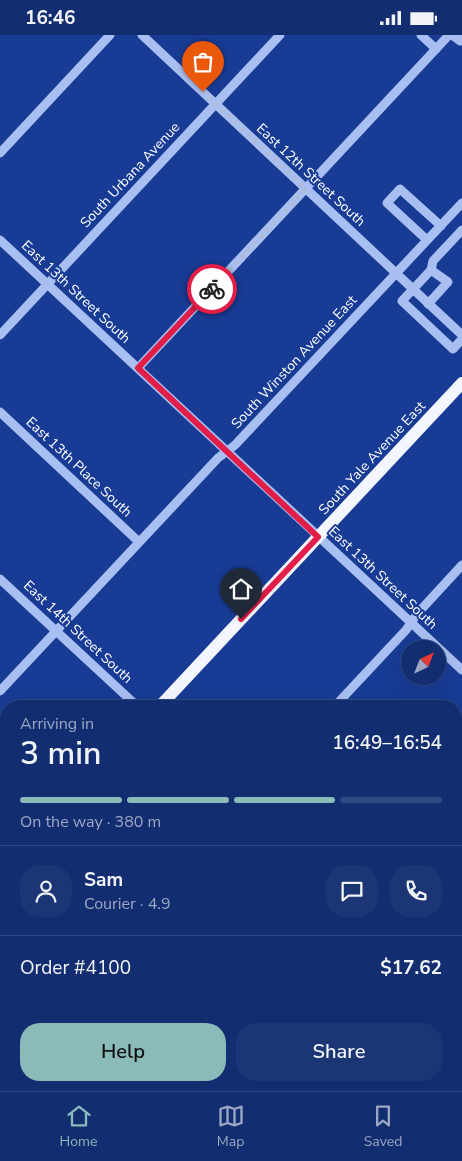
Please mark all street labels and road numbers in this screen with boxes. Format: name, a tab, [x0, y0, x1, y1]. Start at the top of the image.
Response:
street label: South Urbana Avenue	[76, 118, 184, 232]
street label: East 12th Street South	[252, 119, 370, 231]
street label: East 13th Street South	[17, 236, 135, 348]
street label: South Winston Avenue East	[227, 291, 361, 433]
street label: South Yale Avenue East	[314, 397, 430, 519]
street label: East 13th Place South	[22, 413, 136, 521]
street label: East 13th Street South	[324, 522, 442, 634]
street label: East 14th Street South	[19, 576, 137, 688]

